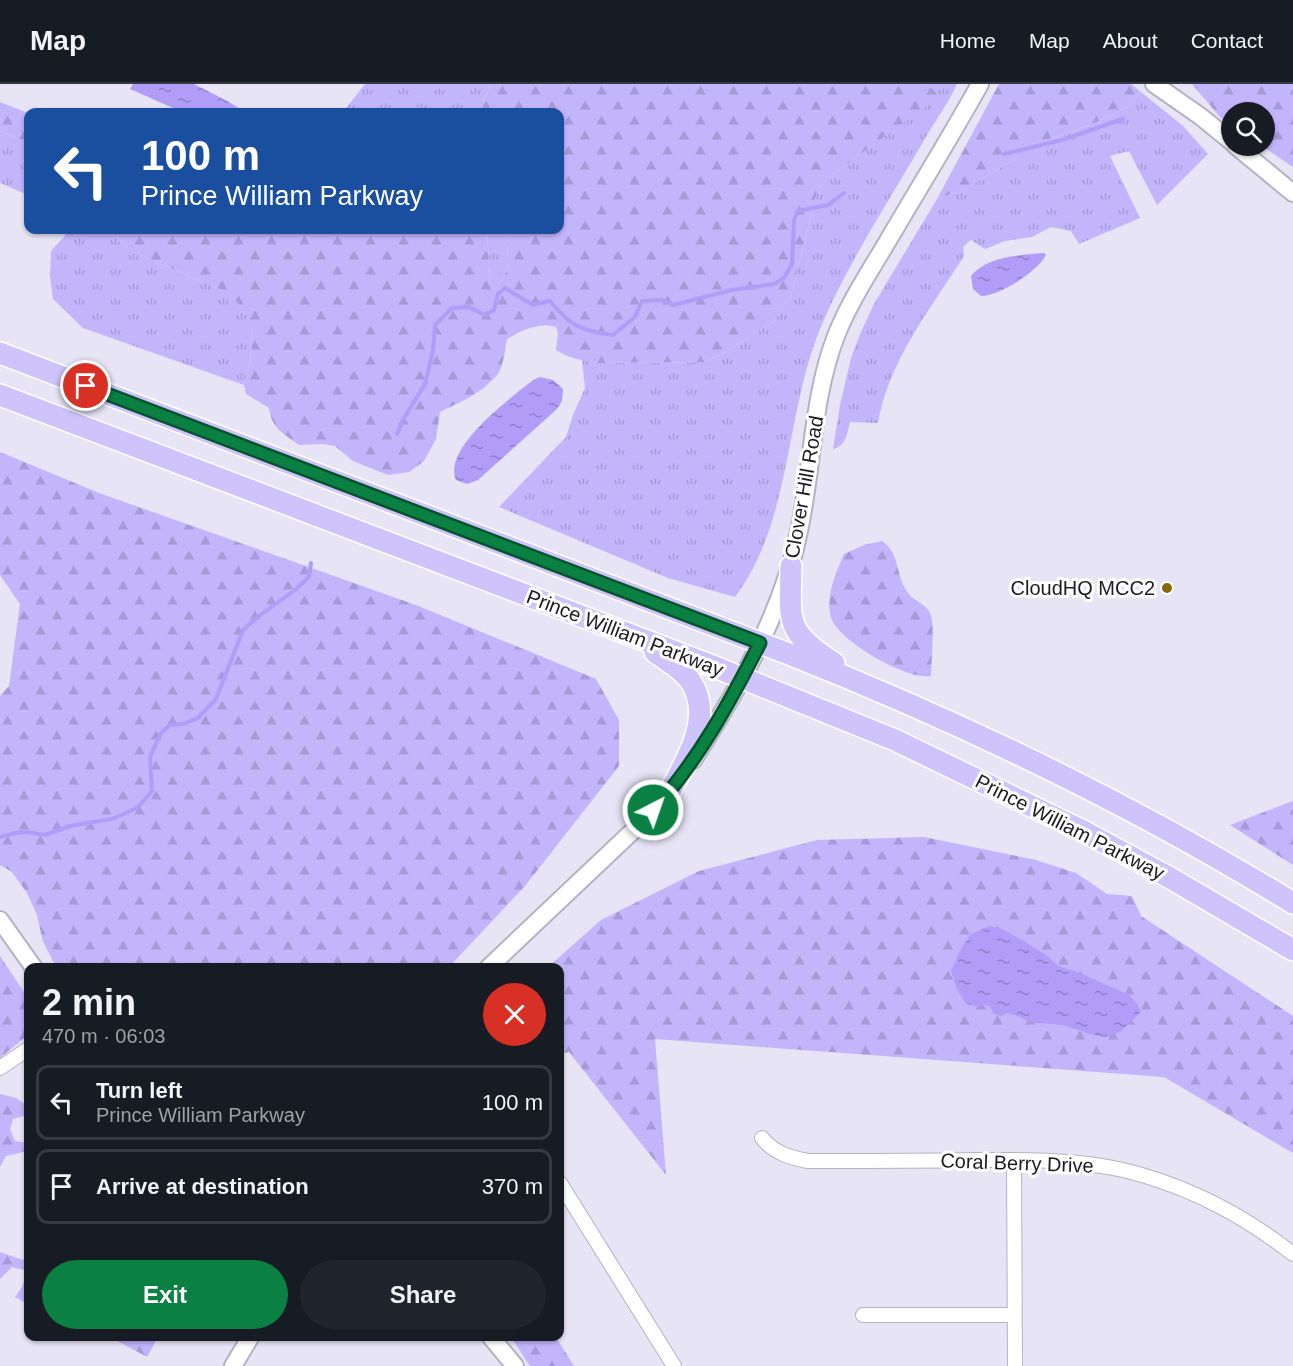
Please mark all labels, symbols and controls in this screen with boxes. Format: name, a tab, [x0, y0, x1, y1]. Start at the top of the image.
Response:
text: Map	[30, 25, 86, 56]
text: Home	[940, 29, 996, 52]
text: Map	[1029, 29, 1070, 52]
text: About	[1103, 29, 1158, 52]
text: Contact	[1191, 29, 1263, 52]
map controls	[1221, 102, 1275, 156]
button: search	[1221, 102, 1275, 156]
icon: left	[42, 132, 120, 210]
text: 100 m	[141, 132, 260, 179]
text: Prince William Parkway	[141, 181, 423, 211]
pin	[60, 360, 111, 411]
icon: arrive	[69, 369, 102, 402]
street label: Clover Hill Road	[781, 414, 827, 560]
place label: CloudHQ MCC2	[1011, 577, 1155, 599]
marker: CloudHQ MCC2	[1160, 581, 1174, 595]
street label: Prince William Parkway	[524, 585, 726, 681]
street label: Prince William Parkway	[972, 770, 1168, 884]
position arrow	[621, 778, 685, 842]
text: 2 min	[42, 982, 136, 1023]
button: close	[483, 983, 546, 1046]
text: 470 m · 06:03	[42, 1025, 165, 1047]
text: Turn left	[96, 1078, 182, 1103]
icon: left	[45, 1086, 78, 1119]
text: 100 m	[482, 1090, 543, 1115]
text: Prince William Parkway	[96, 1104, 305, 1126]
street label: Coral Berry Drive	[940, 1149, 1094, 1177]
icon: arrive	[45, 1170, 78, 1203]
text: Arrive at destination	[96, 1174, 309, 1199]
text: 370 m	[482, 1174, 543, 1199]
button: Exit	[42, 1260, 288, 1329]
button: Share	[300, 1260, 546, 1329]

